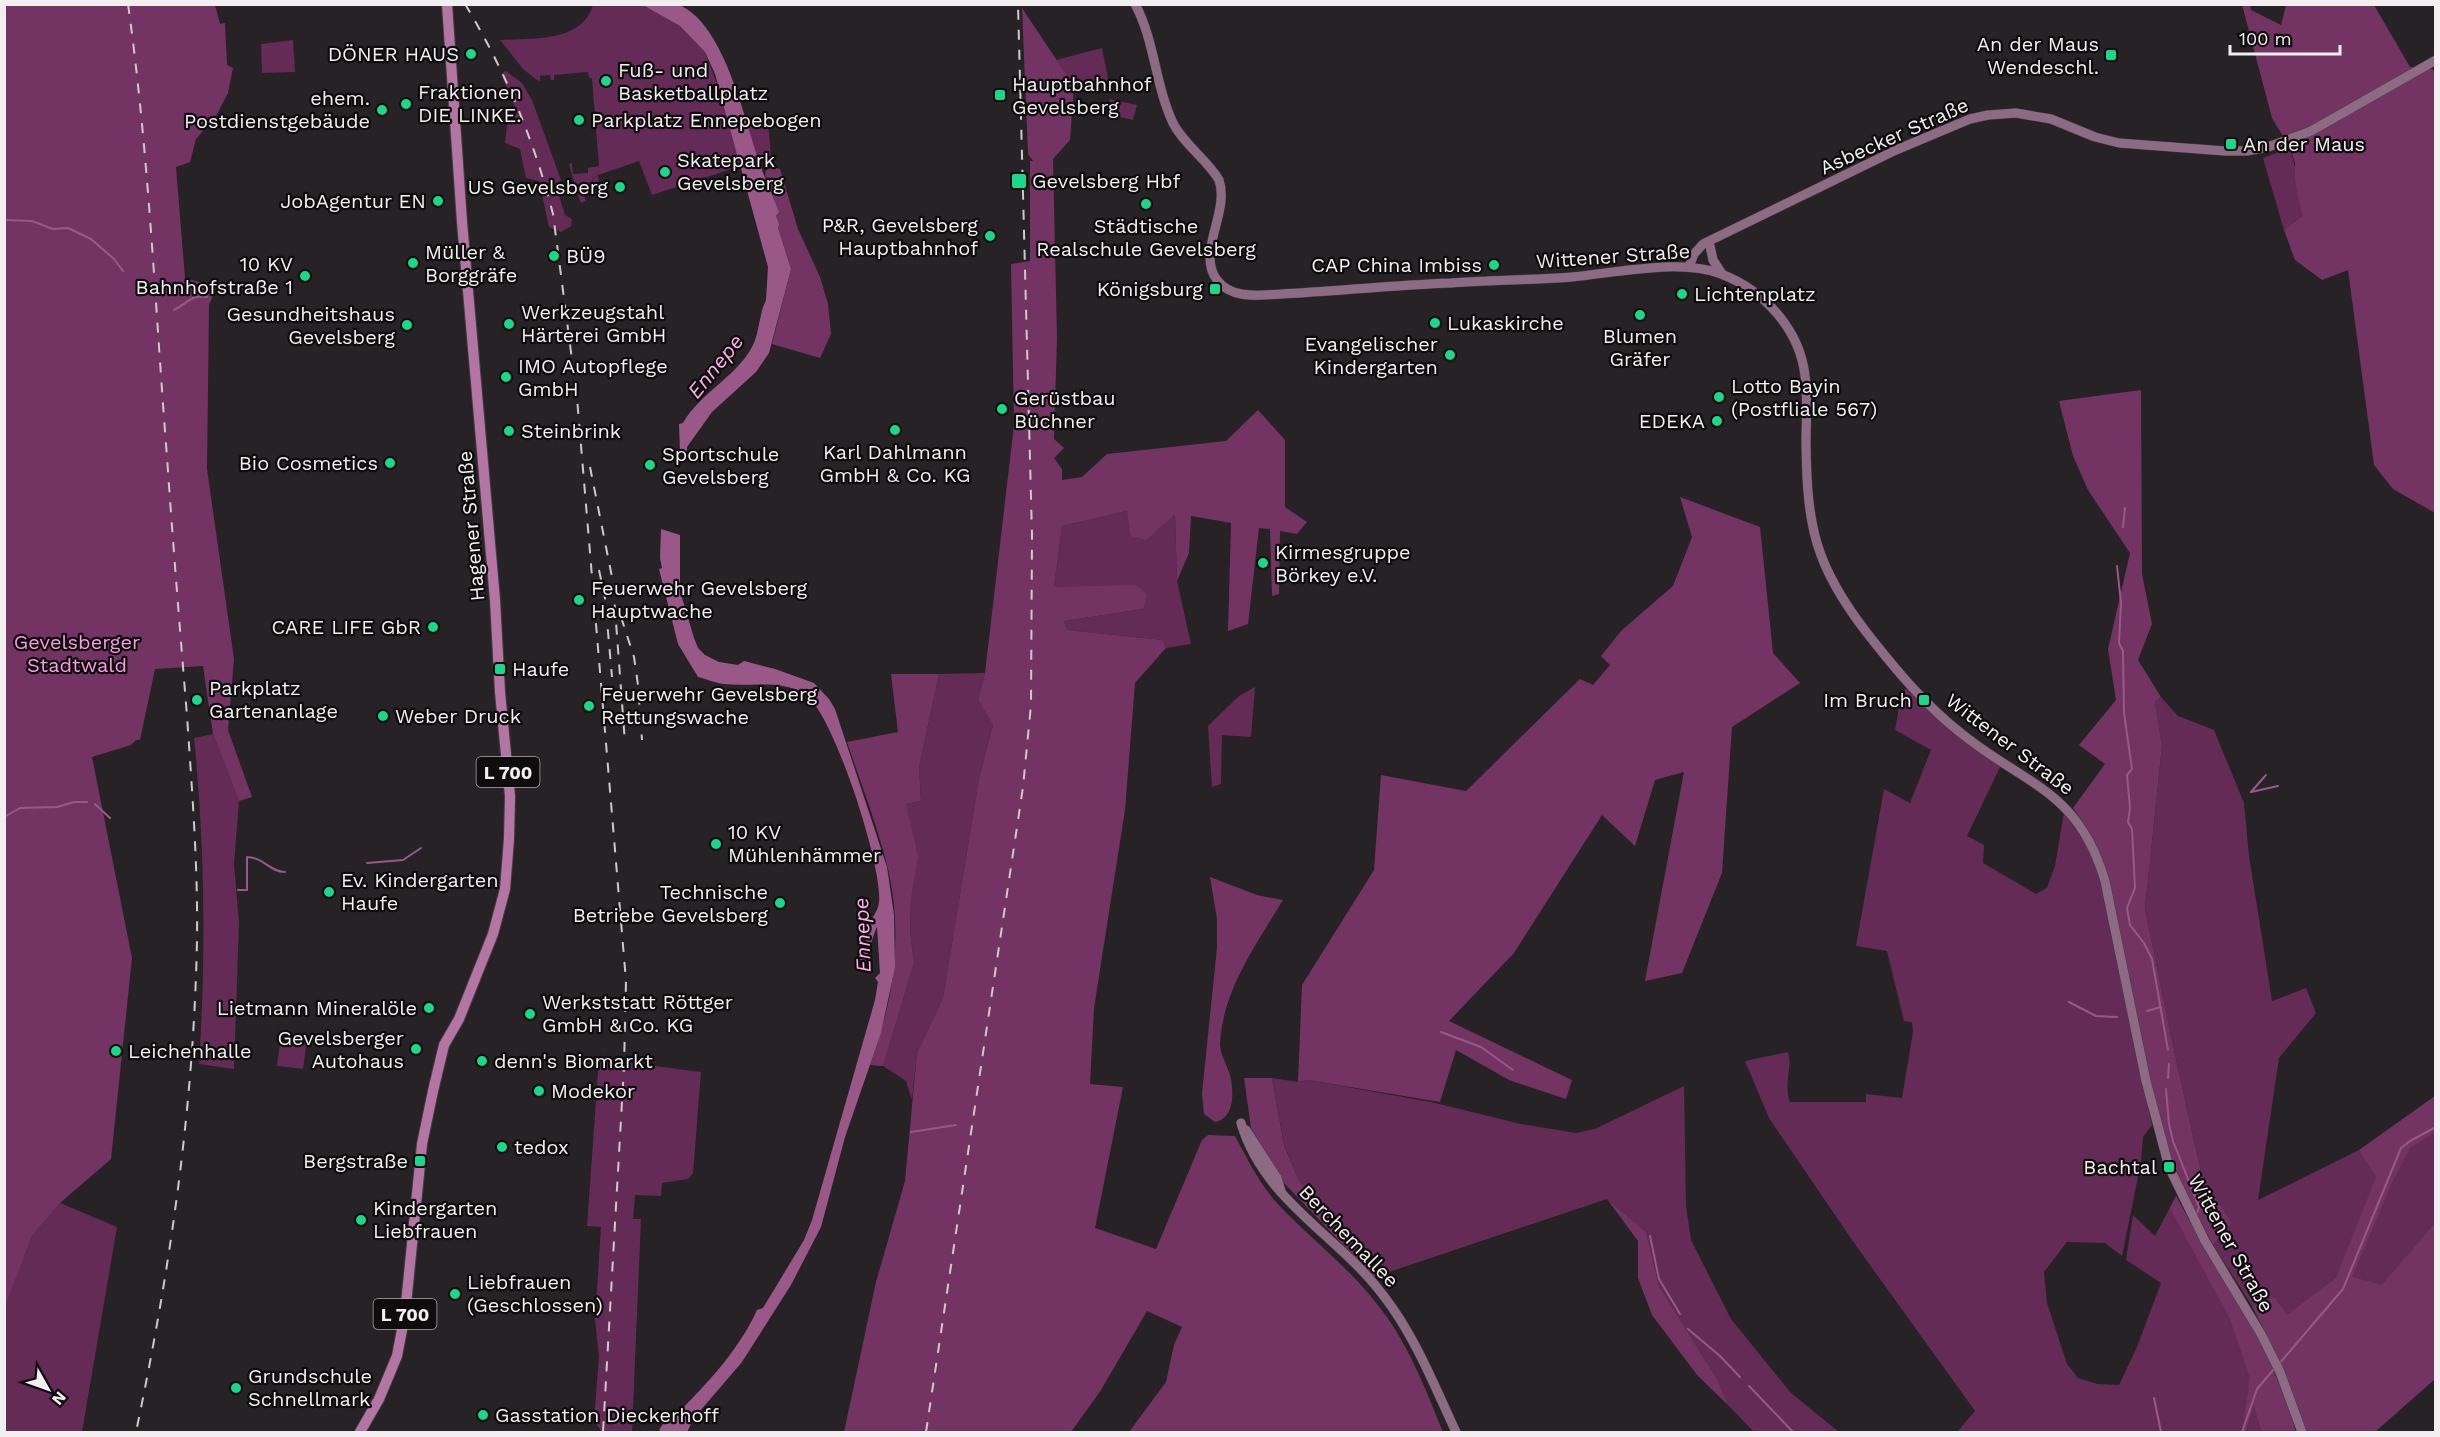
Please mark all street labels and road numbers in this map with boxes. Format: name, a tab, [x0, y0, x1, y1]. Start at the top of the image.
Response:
street label: Asbecker Straße	[1816, 92, 1972, 180]
street label: Wittener Straße	[1535, 239, 1691, 273]
street label: Hagener Straße	[452, 450, 490, 602]
street label: Wittener Straße	[1941, 688, 2079, 800]
road number: L 700	[476, 757, 540, 787]
street label: Wittener Straße	[2183, 1170, 2279, 1316]
street label: Berchemallee	[1294, 1180, 1404, 1292]
road number: L 700	[374, 1299, 436, 1329]

